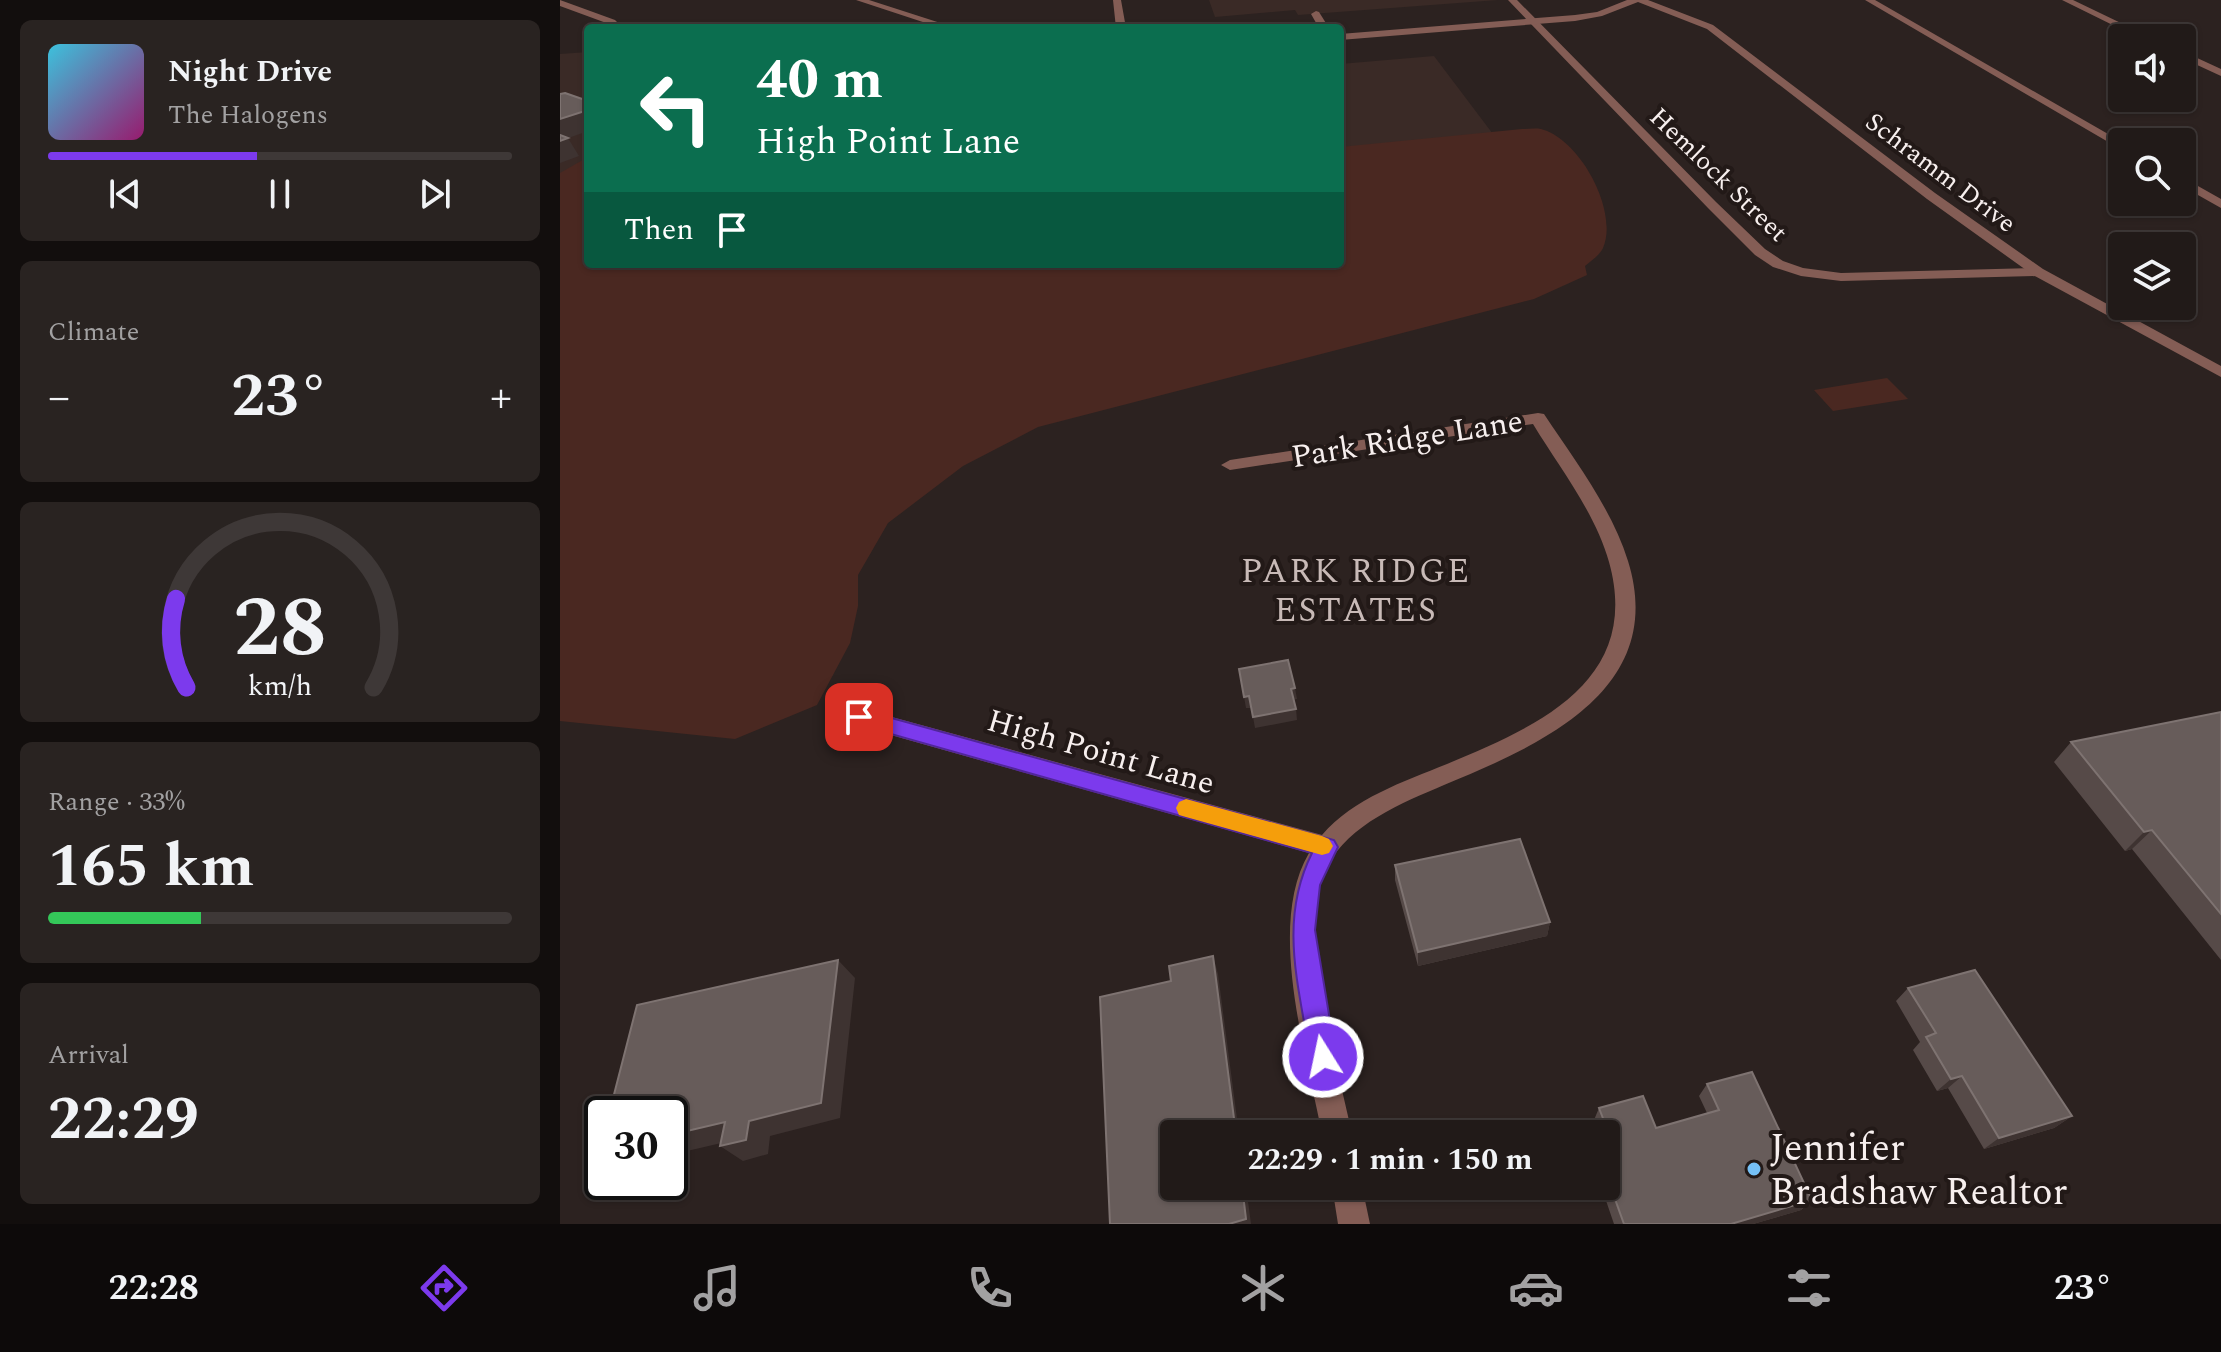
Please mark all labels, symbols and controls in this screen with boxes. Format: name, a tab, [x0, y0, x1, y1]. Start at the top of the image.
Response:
map controls	[2108, 24, 2196, 320]
button: sound	[2108, 24, 2196, 112]
text: 40 m	[756, 38, 883, 123]
text: Night Drive	[168, 49, 332, 95]
icon: left	[624, 56, 728, 160]
text: The Halogens	[168, 95, 328, 135]
street label: Hemlock Street	[1640, 98, 1797, 251]
street label: Schramm Drive	[1856, 103, 2024, 243]
text: High Point Lane	[756, 115, 1020, 170]
button: search	[2108, 128, 2196, 216]
icon: previous	[103, 172, 147, 216]
icon: pause	[258, 172, 302, 216]
icon: next	[413, 172, 457, 216]
text: Then	[624, 207, 694, 253]
icon: arrive	[710, 208, 754, 252]
button: layers	[2108, 232, 2196, 320]
text: Climate	[48, 312, 139, 352]
text: 23°	[231, 351, 329, 443]
text: −	[48, 364, 70, 431]
text: +	[490, 364, 512, 431]
street label: Park Ridge Lane	[1288, 397, 1526, 482]
district label: PARK RIDGE ESTATES	[1241, 546, 1471, 637]
text: 28	[233, 566, 327, 693]
text: km/h	[248, 665, 312, 708]
pin	[825, 683, 893, 751]
icon: arrive	[837, 695, 881, 739]
street label: High Point Lane	[981, 697, 1220, 808]
text: Range · 33%	[48, 782, 185, 822]
text: 165 km	[48, 821, 254, 913]
position arrow	[1281, 1015, 1365, 1099]
text: Arrival	[48, 1035, 129, 1075]
text: 22:29	[48, 1074, 199, 1166]
speed limit sign: 30	[584, 1096, 688, 1200]
place label: Jennifer Bradshaw Realtor	[1770, 1120, 2068, 1222]
text: 22:29 · 1 min · 150 m	[1247, 1137, 1533, 1183]
marker: Jennifer Bradshaw Realtor	[1745, 1160, 1763, 1178]
icon: directions	[416, 1260, 472, 1316]
icon: music	[689, 1260, 745, 1316]
icon: phone	[962, 1260, 1018, 1316]
icon: climate	[1235, 1260, 1291, 1316]
icon: car	[1508, 1260, 1564, 1316]
icon: filters	[1781, 1260, 1837, 1316]
text: 22:28	[109, 1261, 199, 1316]
text: 23°	[2054, 1261, 2112, 1316]

